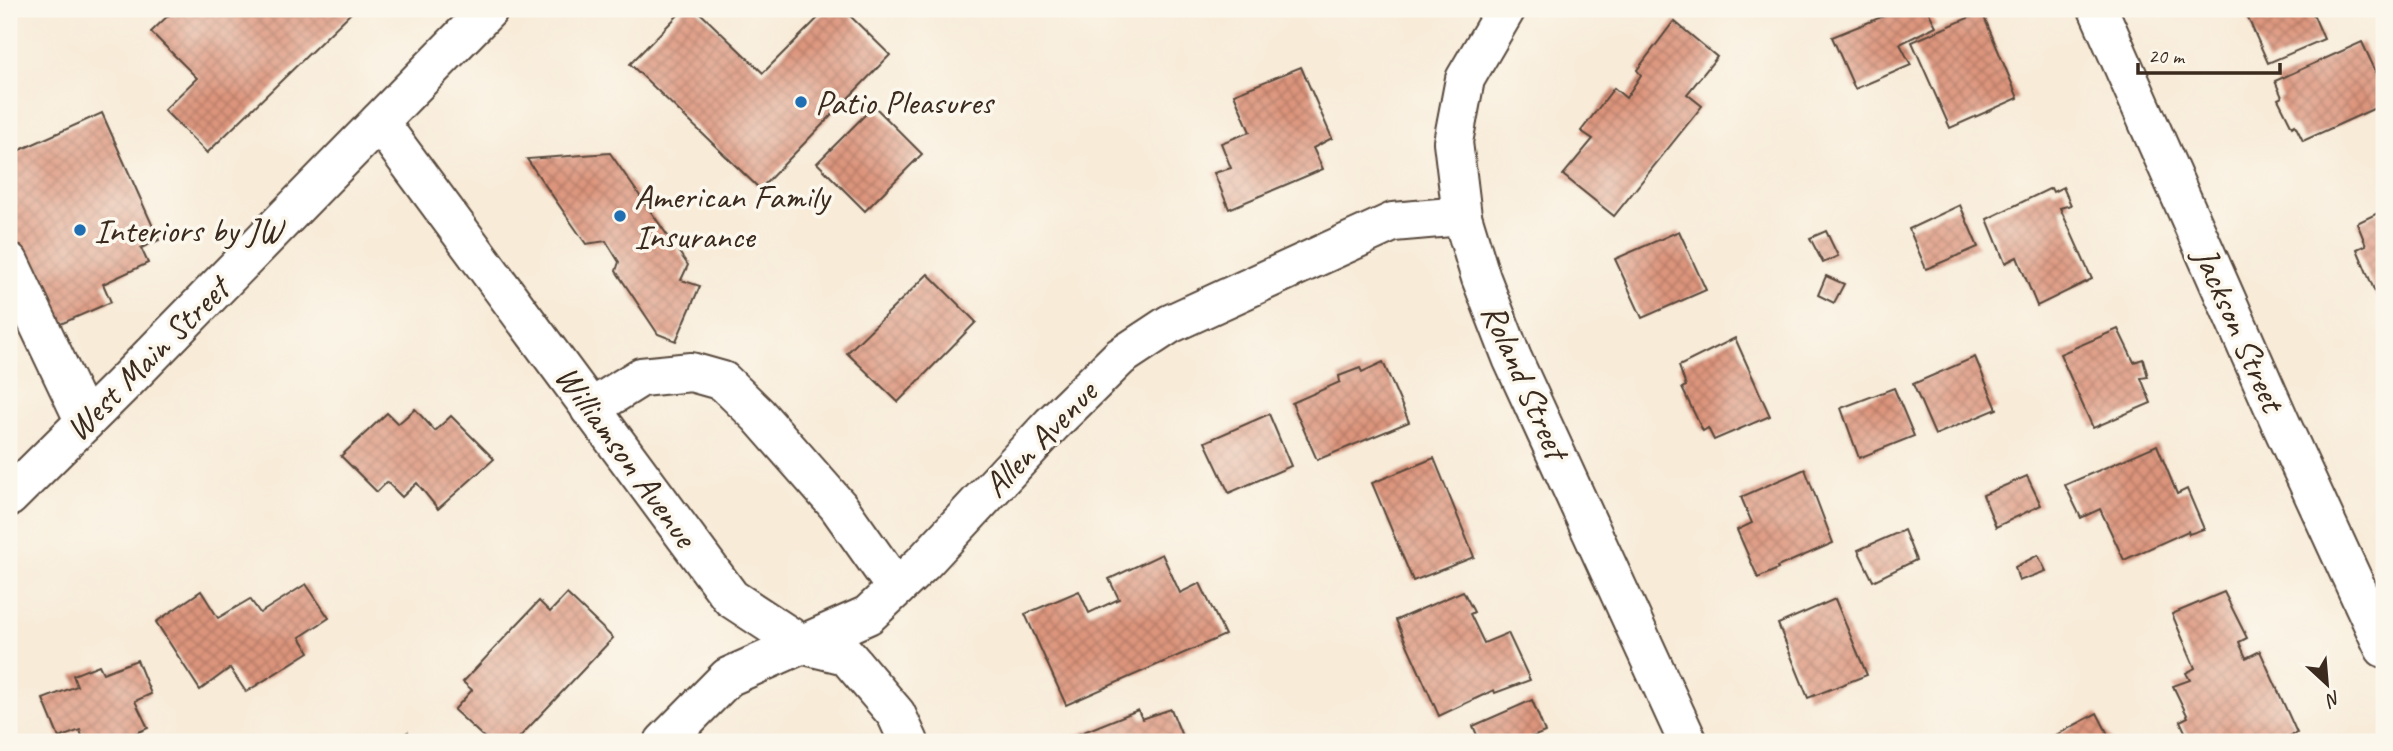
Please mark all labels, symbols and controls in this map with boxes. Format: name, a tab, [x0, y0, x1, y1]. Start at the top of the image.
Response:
scale bar	[2138, 32, 2279, 76]
text: 20 m	[2148, 43, 2186, 69]
place label: Patio Pleasures	[815, 80, 996, 125]
marker: Patio Pleasures	[793, 94, 809, 110]
place label: American Family Insurance	[634, 174, 832, 259]
place label: Interiors by JW	[94, 208, 286, 253]
marker: American Family Insurance	[612, 208, 628, 224]
marker: Interiors by JW	[72, 222, 88, 238]
street label: Jackson Street	[2182, 238, 2297, 421]
street label: West Main Street	[56, 264, 242, 450]
street label: Roland Street	[1471, 296, 1581, 470]
street label: Williamson Avenue	[545, 356, 709, 558]
street label: Allen Avenue	[973, 369, 1109, 507]
north arrow	[2292, 650, 2362, 720]
text: N	[2321, 685, 2345, 713]

